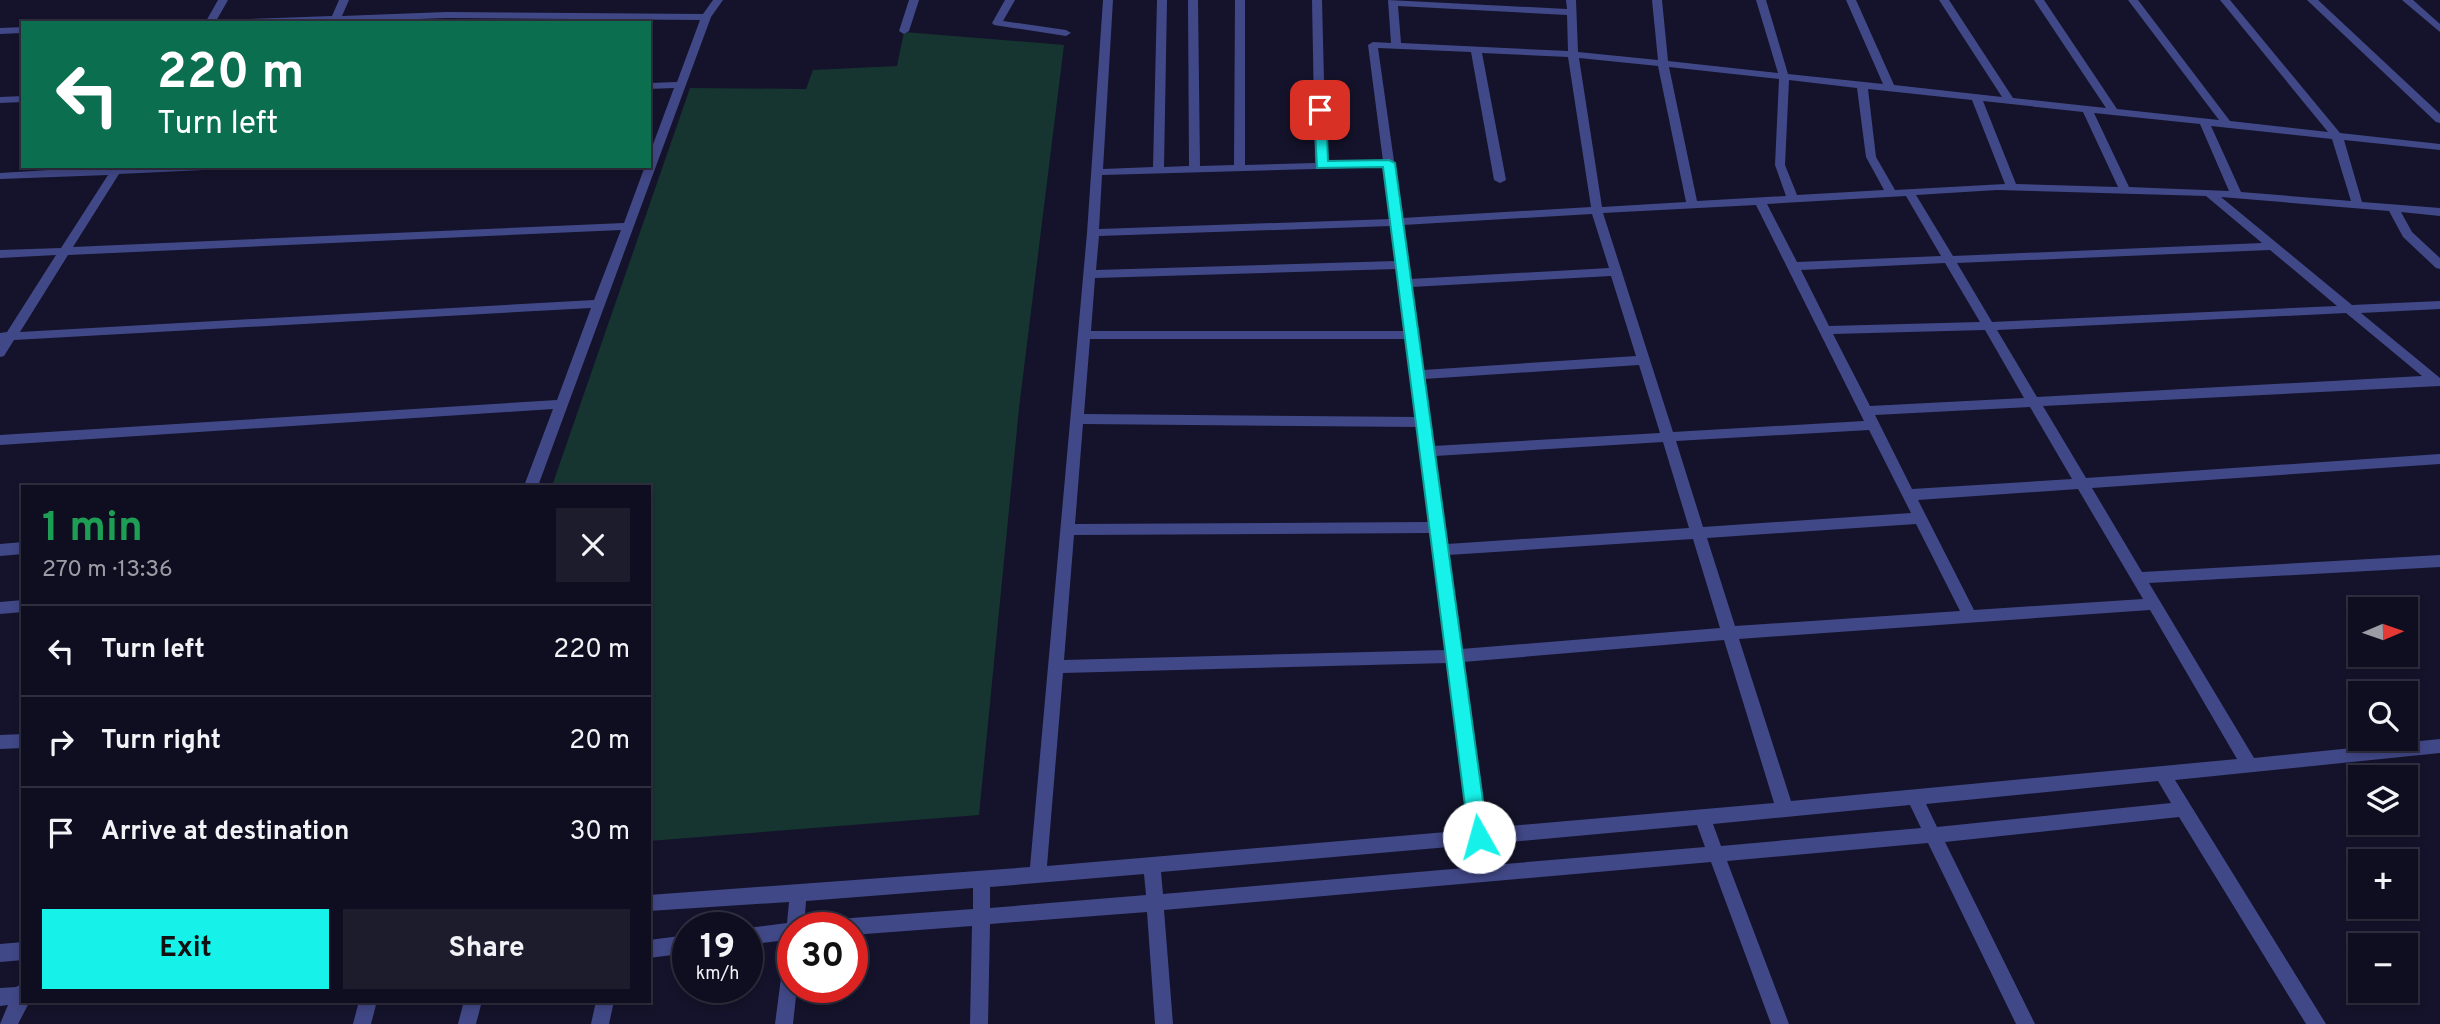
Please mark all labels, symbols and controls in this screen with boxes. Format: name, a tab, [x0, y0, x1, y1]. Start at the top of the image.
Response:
text: 220 m	[157, 44, 304, 106]
icon: left	[42, 49, 133, 140]
pin	[1290, 80, 1350, 140]
icon: arrive	[1301, 91, 1339, 129]
text: Turn left	[157, 105, 278, 145]
text: 1 min	[42, 503, 143, 556]
button: close	[556, 508, 630, 582]
text: 270 m · 13:36	[42, 556, 173, 585]
north arrow	[2348, 597, 2418, 667]
map controls	[2348, 597, 2418, 1003]
icon: left	[42, 632, 80, 670]
text: Turn left	[101, 634, 205, 667]
text: 220 m	[553, 634, 630, 667]
button: search	[2348, 681, 2418, 751]
icon: right	[42, 723, 80, 761]
text: Turn right	[101, 725, 221, 758]
text: 20 m	[569, 725, 630, 758]
button: layers	[2348, 765, 2418, 835]
position arrow	[1442, 800, 1516, 874]
icon: arrive	[42, 814, 80, 852]
text: Arrive at destination	[101, 816, 349, 849]
text: 30 m	[570, 816, 630, 849]
button: +	[2348, 849, 2418, 919]
button: Exit	[42, 909, 329, 989]
button: Share	[343, 909, 630, 989]
speed limit sign: 30	[777, 912, 868, 1003]
text: 19	[700, 926, 735, 970]
button: −	[2348, 933, 2418, 1003]
text: km/h	[696, 963, 739, 986]

